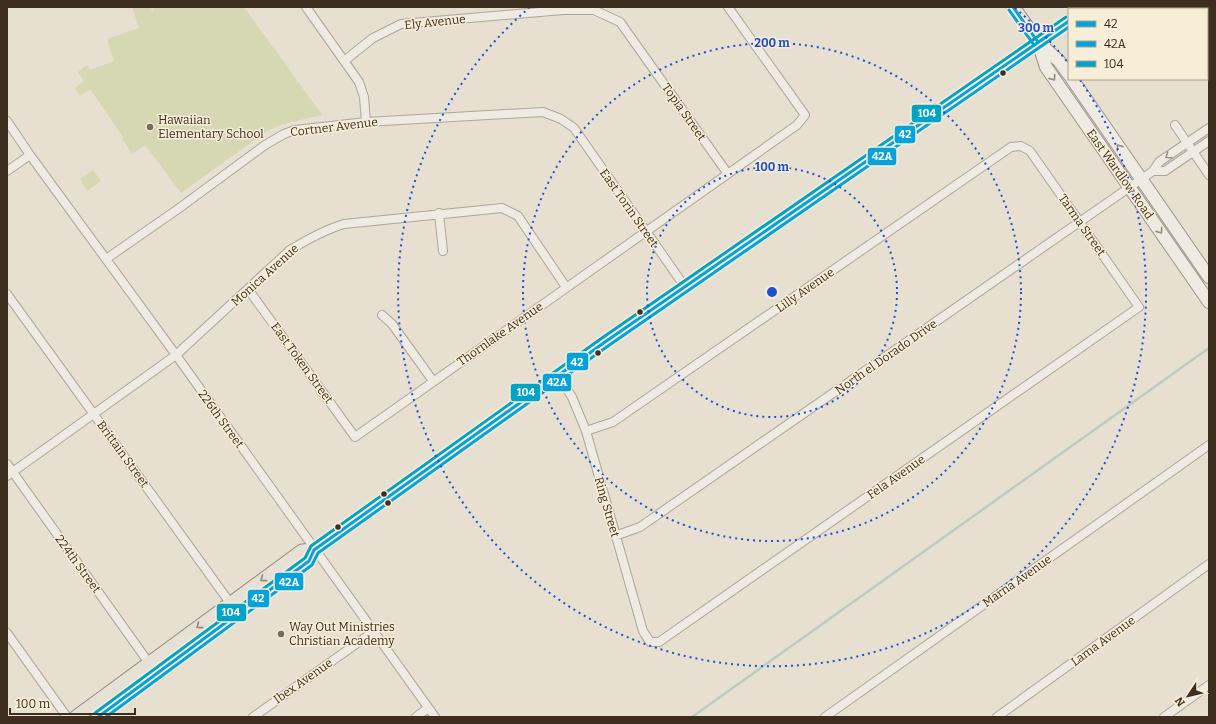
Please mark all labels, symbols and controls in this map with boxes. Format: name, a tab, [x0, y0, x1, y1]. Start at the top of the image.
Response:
legend	[1068, 8, 1208, 80]
street label: Ely Avenue	[404, 12, 466, 32]
text: 42	[1104, 17, 1118, 31]
text: 300 m	[1018, 21, 1054, 35]
text: 200 m	[754, 36, 790, 50]
text: 42A	[1104, 37, 1127, 51]
text: 104	[1104, 57, 1124, 71]
unlabelled marker	[998, 68, 1008, 78]
one-way arrow	[1048, 74, 1056, 81]
street label: Topia Street	[659, 81, 709, 144]
line badge: 104	[911, 104, 942, 123]
text: 104	[918, 107, 937, 120]
place label: Hawaiian Elementary School	[158, 113, 264, 141]
street label: Cortner Avenue	[289, 115, 379, 139]
marker: Hawaiian Elementary School	[145, 122, 155, 132]
line badge: 42	[894, 125, 916, 144]
street label: East Wardlow Road	[1084, 126, 1156, 222]
text: 42	[899, 128, 911, 141]
one-way arrow	[1117, 145, 1124, 152]
line badge: 42A	[867, 147, 897, 166]
text: 42A	[872, 150, 893, 163]
one-way arrow	[1165, 151, 1172, 159]
text: 100 m	[755, 160, 790, 174]
street label: East Torin Street	[597, 166, 662, 250]
street label: Tarma Street	[1056, 191, 1109, 259]
one-way arrow	[1155, 227, 1162, 234]
street label: Monica Avenue	[228, 241, 302, 309]
street label: Lilly Avenue	[773, 265, 837, 315]
centre of rings	[765, 285, 779, 299]
street label: Thornlake Avenue	[454, 299, 546, 369]
unlabelled marker	[635, 307, 645, 317]
street label: North el Dorado Drive	[832, 317, 940, 397]
street label: East Token Street	[268, 320, 336, 407]
unlabelled marker	[593, 348, 603, 358]
line badge: 42	[566, 352, 589, 371]
text: 42	[571, 356, 583, 369]
line badge: 42A	[542, 373, 572, 392]
text: 42A	[547, 376, 568, 389]
line badge: 104	[510, 383, 541, 402]
text: 104	[517, 386, 536, 399]
street label: 226th Street	[195, 387, 247, 451]
street label: Brittain Street	[94, 418, 152, 491]
street label: Fela Avenue	[864, 452, 928, 502]
street label: Ring Street	[592, 475, 622, 539]
unlabelled marker	[379, 489, 389, 499]
unlabelled marker	[383, 498, 393, 508]
unlabelled marker	[333, 522, 343, 532]
street label: 224th Street	[52, 532, 104, 596]
street label: Marna Avenue	[980, 552, 1054, 610]
line badge: 42A	[274, 572, 304, 591]
one-way arrow	[260, 574, 267, 581]
text: 42A	[279, 576, 300, 589]
line badge: 42	[247, 589, 270, 608]
text: 42	[252, 592, 264, 605]
line badge: 104	[216, 603, 247, 622]
text: 104	[222, 606, 241, 619]
street label: Lama Avenue	[1068, 613, 1138, 669]
place label: Way Out Ministries Christian Academy	[289, 620, 395, 648]
one-way arrow	[197, 621, 204, 628]
marker: Way Out Ministries Christian Academy	[276, 629, 286, 639]
street label: Ibex Avenue	[271, 656, 335, 706]
north arrow	[1168, 676, 1208, 716]
scale bar	[10, 690, 135, 716]
text: N	[1172, 694, 1188, 709]
text: 100 m	[16, 697, 51, 711]

